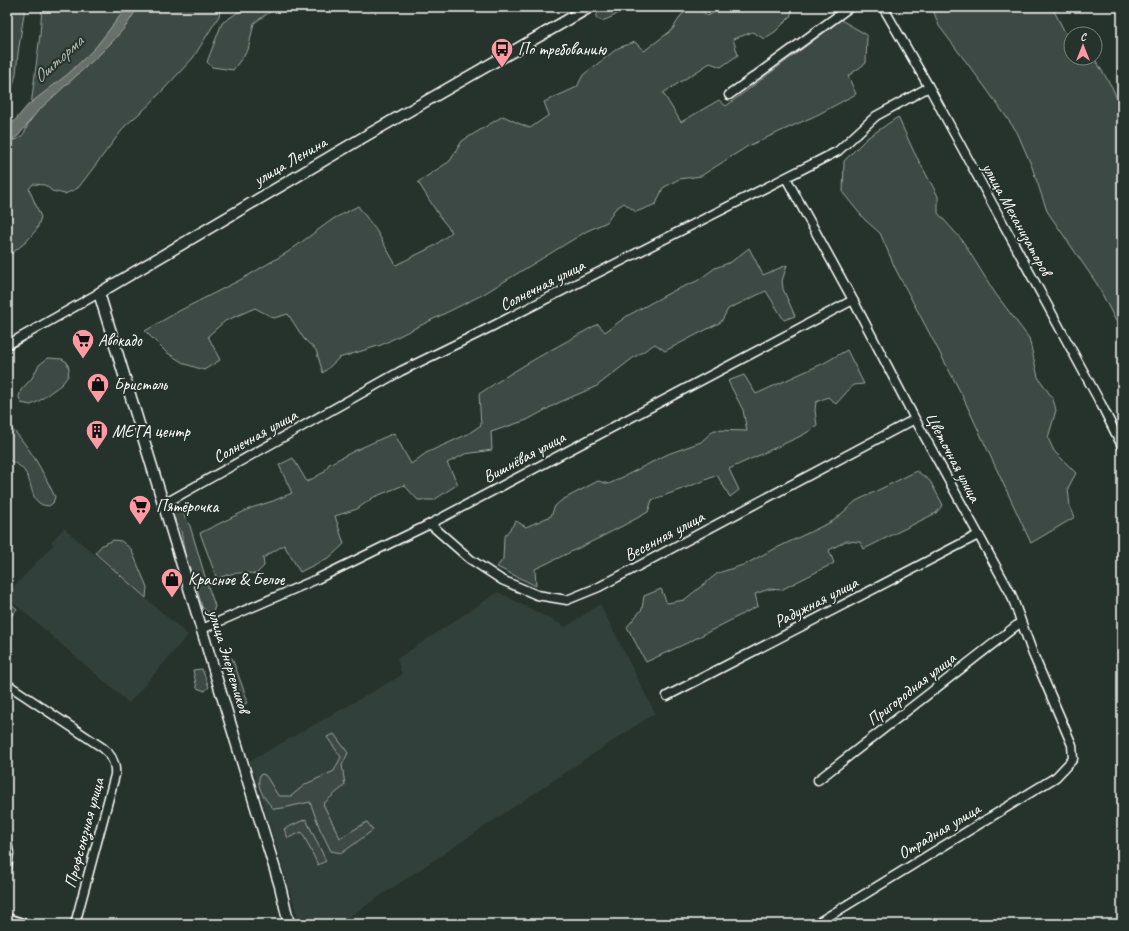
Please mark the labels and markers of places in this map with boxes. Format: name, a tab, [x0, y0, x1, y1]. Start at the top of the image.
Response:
bus stop icon: По требованию	[489, 36, 515, 69]
place label: По требованию	[518, 39, 608, 60]
supermarket icon: Авокадо	[70, 327, 96, 360]
place label: Авокадо	[98, 330, 143, 351]
shop icon: Бристоль	[85, 371, 111, 404]
place label: Бристоль	[114, 374, 168, 395]
building icon: МЕГА центр	[84, 418, 110, 451]
place label: МЕГА центр	[112, 421, 192, 442]
supermarket icon: Пятёрочка	[127, 493, 153, 526]
place label: Пятёрочка	[156, 496, 219, 517]
shop icon: Красное & Белое	[159, 566, 185, 599]
place label: Красное & Белое	[188, 569, 286, 590]

